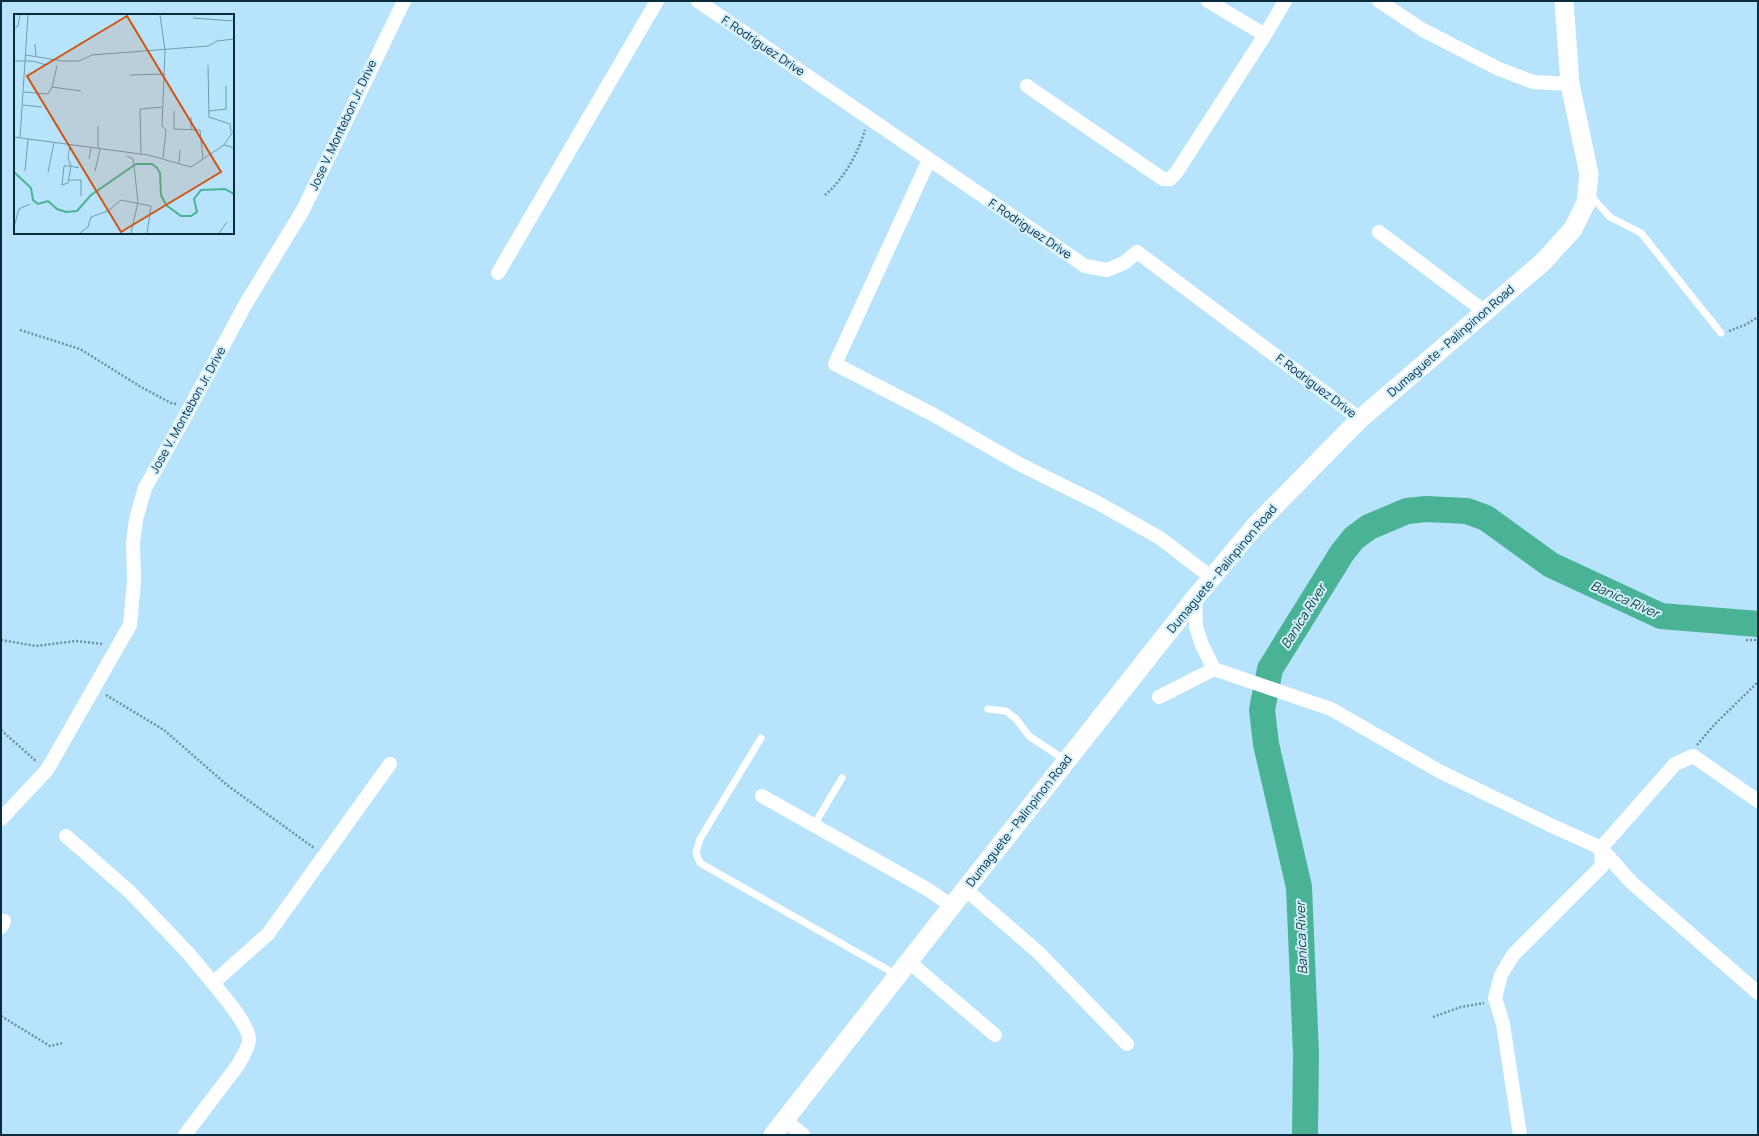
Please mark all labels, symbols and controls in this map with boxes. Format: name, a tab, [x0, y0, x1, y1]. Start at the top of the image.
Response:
street label: F. Rodriguez Drive	[718, 11, 808, 80]
inset map	[14, 14, 234, 234]
street label: Jose V. Montebon Jr. Drive	[305, 57, 380, 193]
street label: F. Rodriguez Drive	[985, 194, 1075, 263]
street label: Dumaguete - Palinpinon Road	[1384, 281, 1518, 401]
street label: Jose V. Montebon Jr. Drive	[146, 343, 229, 476]
street label: F. Rodriguez Drive	[1272, 350, 1360, 422]
street label: Dumaguete - Palinpinon Road	[1163, 501, 1281, 637]
water label: Banica River	[1588, 576, 1664, 623]
water label: Banica River	[1276, 578, 1331, 652]
street label: Dumaguete - Palinpinon Road	[962, 751, 1076, 890]
water label: Banica River	[1291, 899, 1311, 975]

